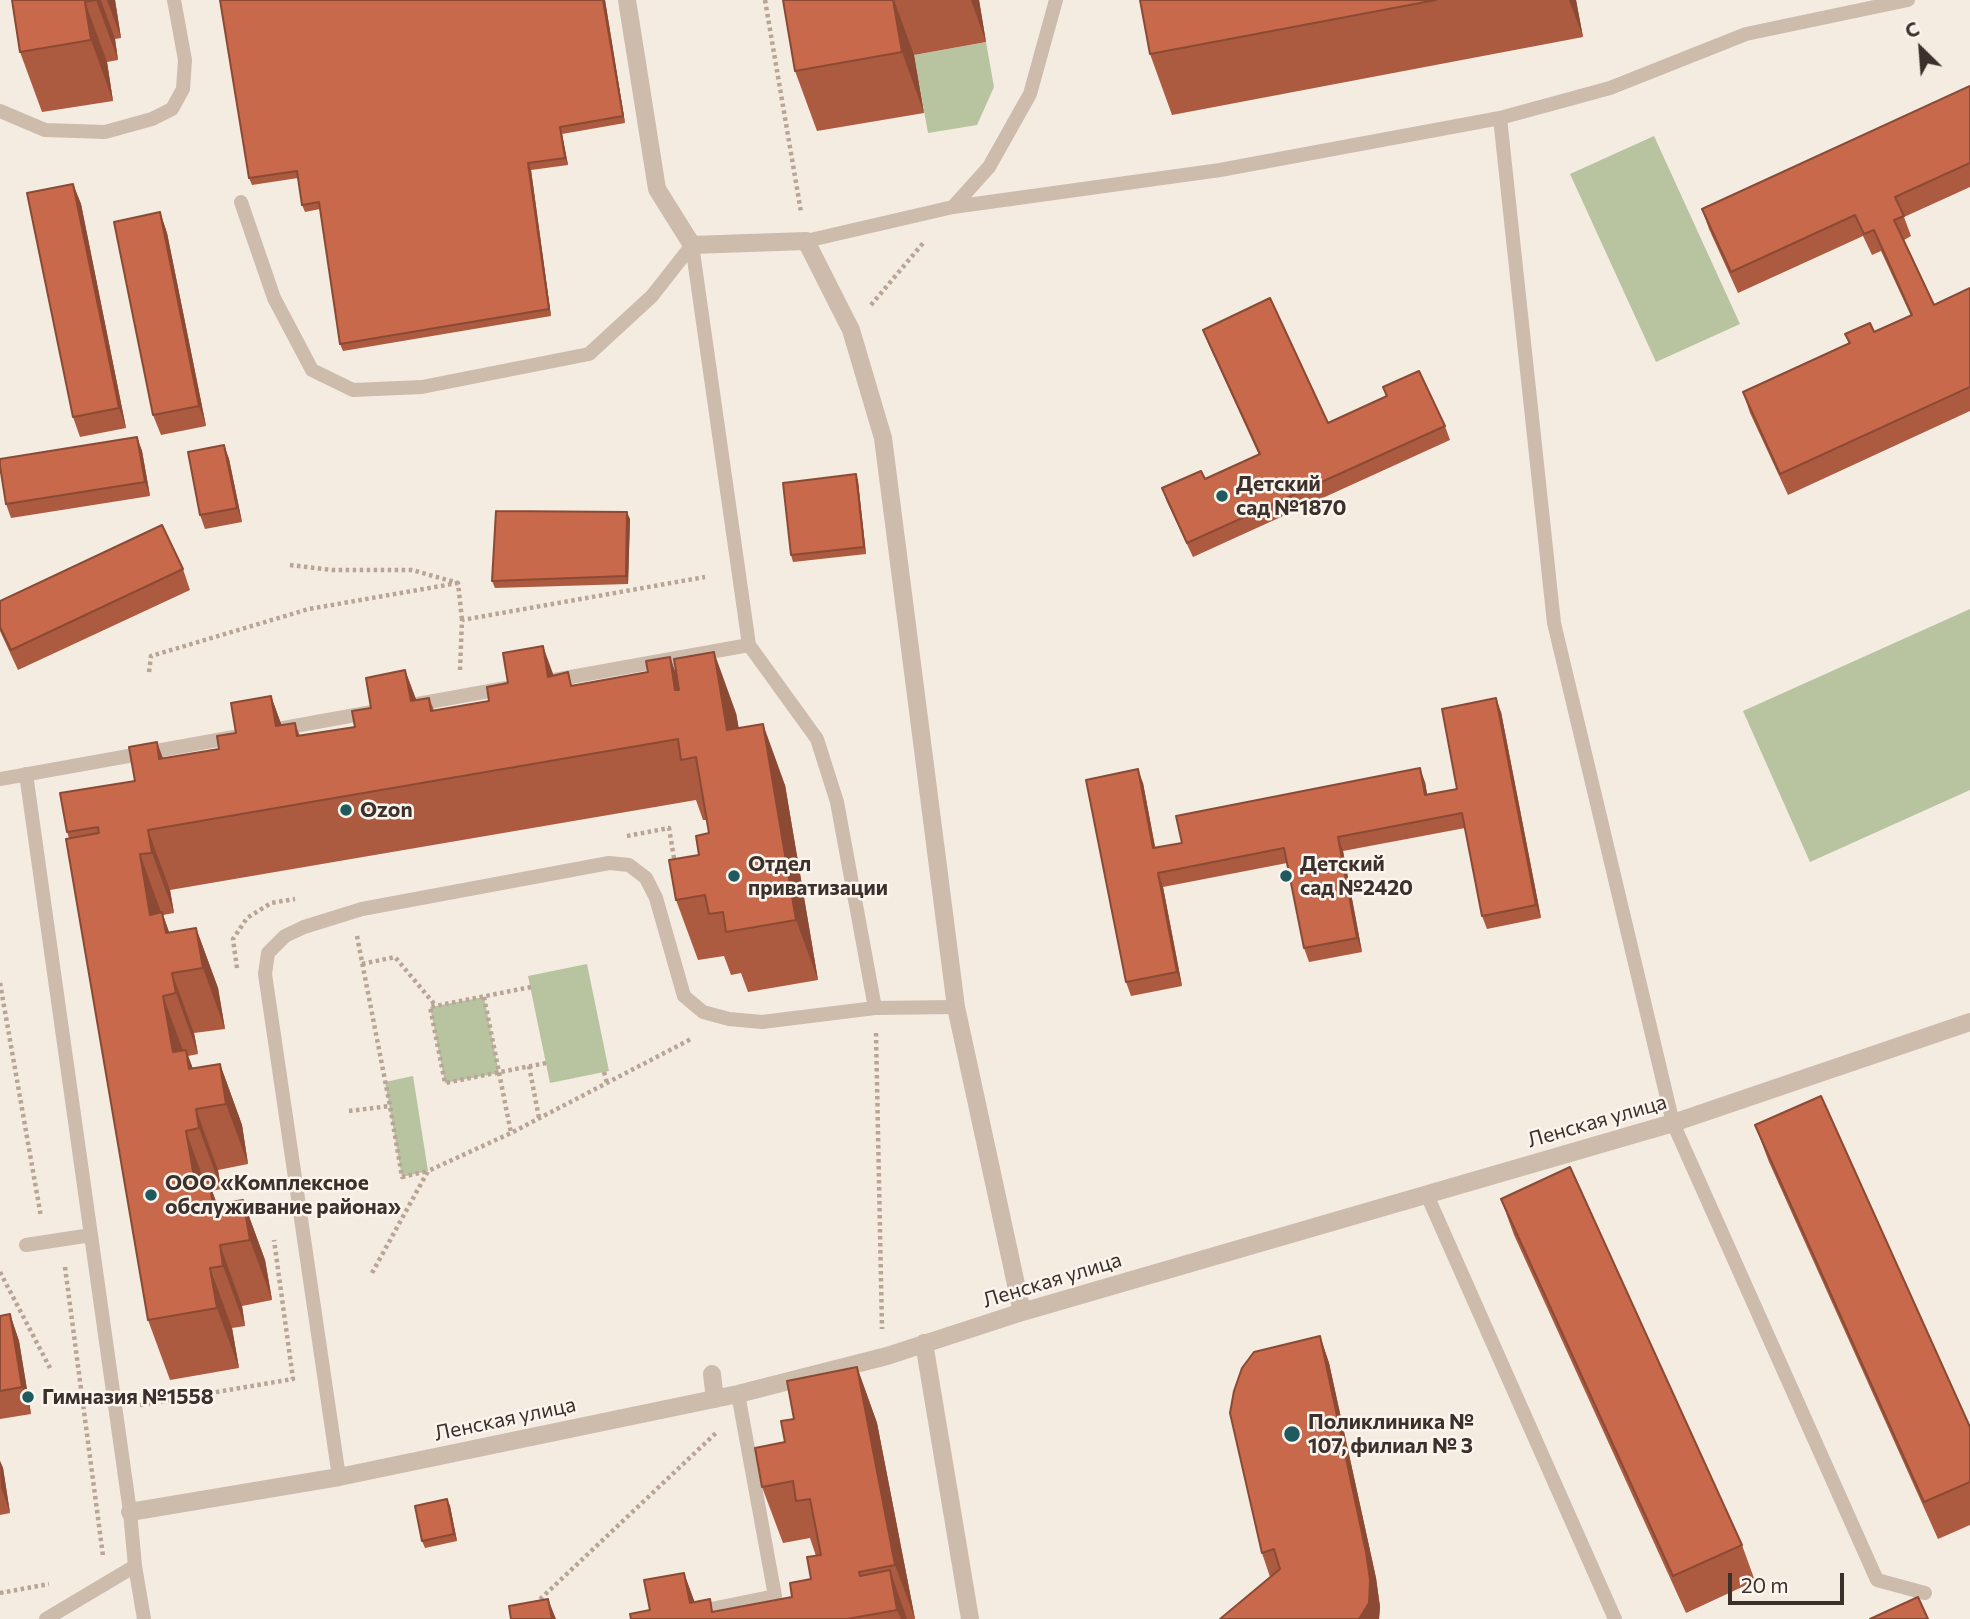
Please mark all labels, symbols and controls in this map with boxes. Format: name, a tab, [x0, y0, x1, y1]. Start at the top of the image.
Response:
north arrow	[1886, 14, 1956, 84]
text: С	[1901, 16, 1923, 43]
place label: Детский сад №1870	[1236, 471, 1347, 521]
marker: Детский сад №1870	[1214, 488, 1230, 504]
place label: Ozon	[360, 797, 413, 823]
marker: Ozon	[338, 802, 354, 818]
place label: Отдел приватизации	[748, 851, 888, 901]
place label: Детский сад №2420	[1300, 851, 1413, 901]
marker: Отдел приватизации	[726, 868, 742, 884]
marker: Детский сад №2420	[1278, 868, 1294, 884]
street label: Ленская улица	[1524, 1089, 1670, 1153]
place label: ООО «Комплексное обслуживание района»	[165, 1170, 401, 1220]
marker: ООО «Комплексное обслуживание района»	[143, 1187, 159, 1203]
street label: Ленская улица	[980, 1247, 1124, 1313]
place label: Гимназия №1558	[42, 1384, 214, 1410]
marker: Гимназия №1558	[20, 1389, 36, 1405]
street label: Ленская улица	[432, 1392, 578, 1446]
place label: Поликлиника № 107, филиал № 3	[1308, 1409, 1474, 1459]
marker: Поликлиника № 107, филиал № 3	[1282, 1424, 1302, 1444]
scale bar	[1732, 1560, 1848, 1604]
text: 20 m	[1741, 1572, 1789, 1597]

